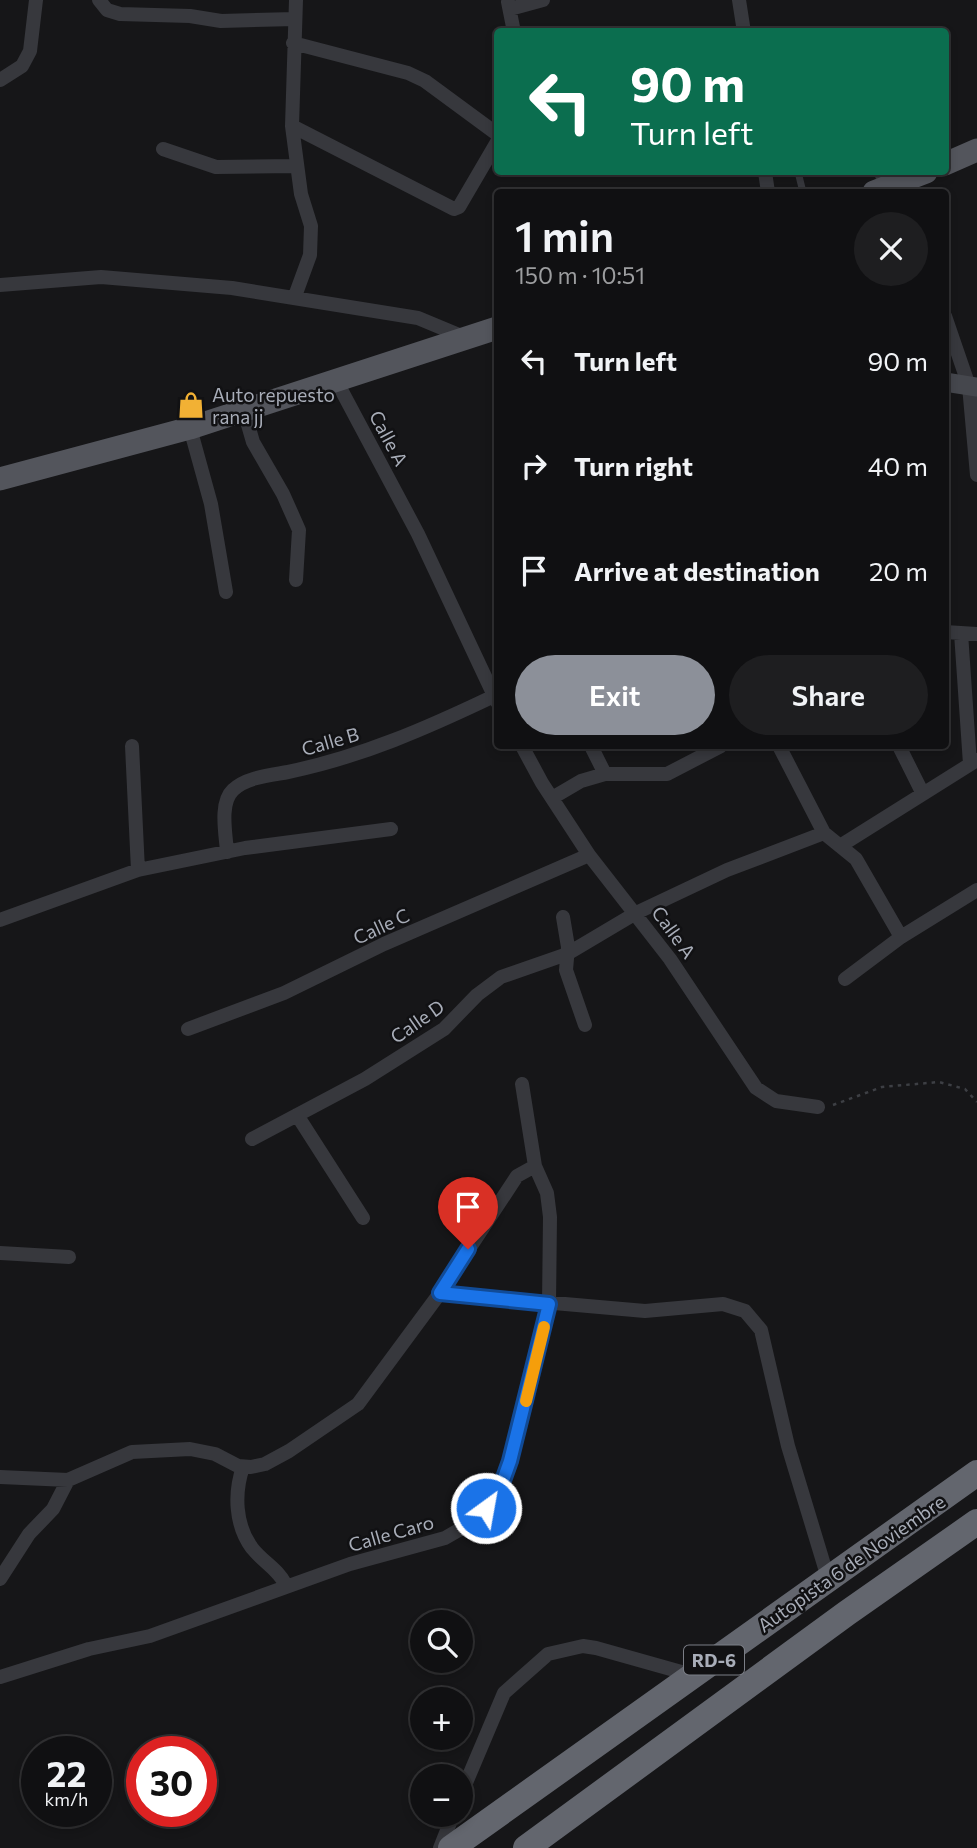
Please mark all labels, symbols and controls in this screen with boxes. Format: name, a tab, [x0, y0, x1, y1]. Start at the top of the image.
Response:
text: 90 m	[630, 52, 745, 112]
icon: left	[515, 56, 606, 147]
text: Turn left	[630, 112, 754, 152]
text: 1 min	[515, 209, 614, 261]
button: close	[854, 212, 928, 286]
text: 150 m · 10:51	[515, 261, 645, 289]
icon: left	[515, 342, 553, 380]
text: Turn left	[574, 345, 677, 376]
text: 90 m	[868, 345, 928, 376]
place label: Auto repuesto rana jj	[212, 383, 335, 428]
shop icon: Auto repuesto rana jj	[176, 390, 206, 420]
street label: Calle A	[365, 406, 413, 470]
icon: right	[515, 447, 553, 485]
text: Turn right	[574, 450, 693, 481]
text: 40 m	[868, 450, 928, 481]
icon: arrive	[515, 552, 553, 590]
text: Arrive at destination	[574, 555, 820, 586]
text: 20 m	[869, 555, 928, 586]
button: Exit	[515, 655, 715, 735]
button: Share	[729, 655, 928, 735]
street label: Calle B	[299, 722, 361, 760]
street label: Calle A	[647, 901, 701, 963]
street label: Calle C	[349, 903, 413, 949]
street label: Calle D	[386, 994, 448, 1048]
pin	[438, 1177, 498, 1249]
icon: arrive	[449, 1188, 487, 1226]
position arrow	[449, 1471, 523, 1545]
street label: Autopista 6 de Noviembre	[753, 1489, 949, 1637]
street label: Calle Caro	[346, 1510, 436, 1556]
map controls	[410, 1610, 473, 1827]
button: search	[410, 1610, 473, 1673]
road number: RD-6	[684, 1646, 744, 1674]
button: +	[410, 1687, 473, 1750]
speed limit sign: 30	[126, 1736, 217, 1827]
text: 22	[47, 1751, 86, 1794]
button: −	[410, 1764, 473, 1827]
text: km/h	[45, 1788, 88, 1810]

